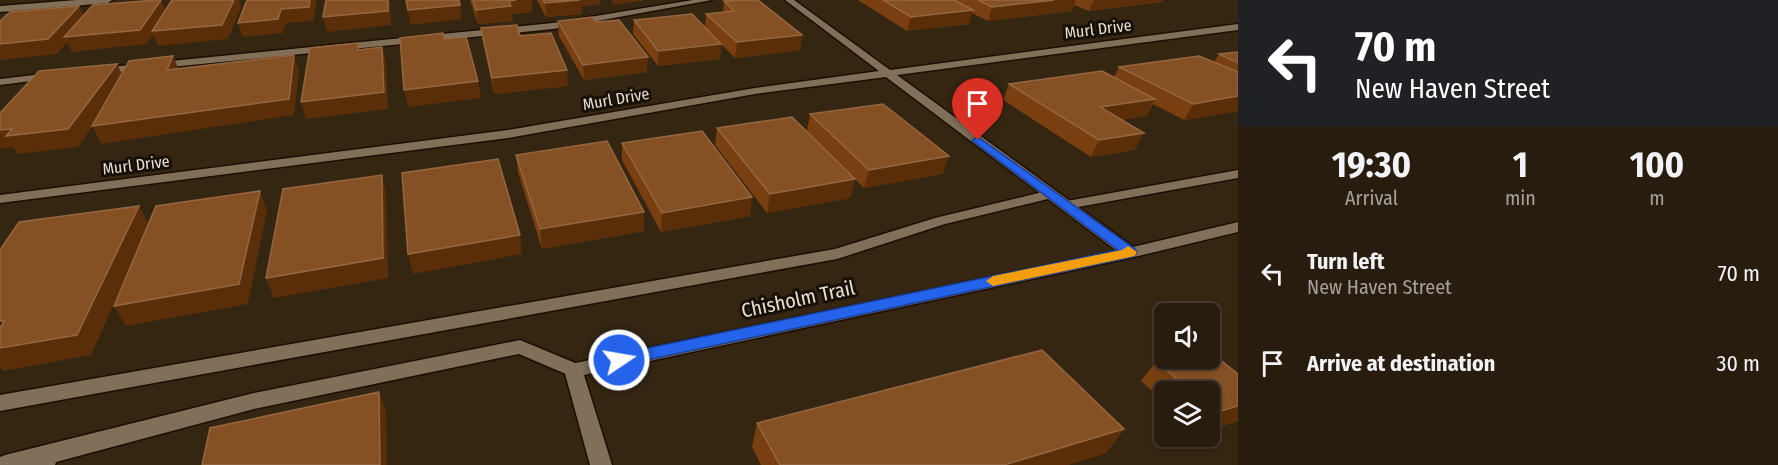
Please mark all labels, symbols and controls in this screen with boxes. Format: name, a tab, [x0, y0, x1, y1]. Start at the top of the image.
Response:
street label: Murl Drive	[1063, 15, 1133, 43]
text: 70 m	[1355, 22, 1436, 72]
icon: left	[1256, 24, 1334, 102]
text: New Haven Street	[1355, 73, 1550, 105]
pin	[952, 78, 1003, 140]
street label: Murl Drive	[581, 84, 651, 114]
icon: arrive	[961, 87, 994, 120]
text: 19:30	[1332, 143, 1411, 187]
text: 1	[1513, 143, 1528, 187]
text: 100	[1630, 143, 1684, 187]
street label: Murl Drive	[101, 151, 171, 179]
text: Arrival	[1345, 186, 1398, 210]
text: min	[1505, 186, 1536, 210]
text: m	[1649, 186, 1665, 210]
text: Turn left	[1307, 248, 1385, 275]
icon: left	[1256, 257, 1289, 290]
text: 70 m	[1718, 260, 1760, 287]
street label: Chisholm Trail	[739, 275, 857, 323]
text: New Haven Street	[1307, 275, 1452, 299]
map controls	[1154, 303, 1220, 447]
button: sound	[1154, 303, 1220, 369]
position arrow	[587, 328, 651, 392]
icon: arrive	[1256, 347, 1289, 380]
text: Arrive at destination	[1307, 350, 1495, 377]
text: 30 m	[1717, 350, 1760, 377]
button: layers	[1154, 381, 1220, 447]

